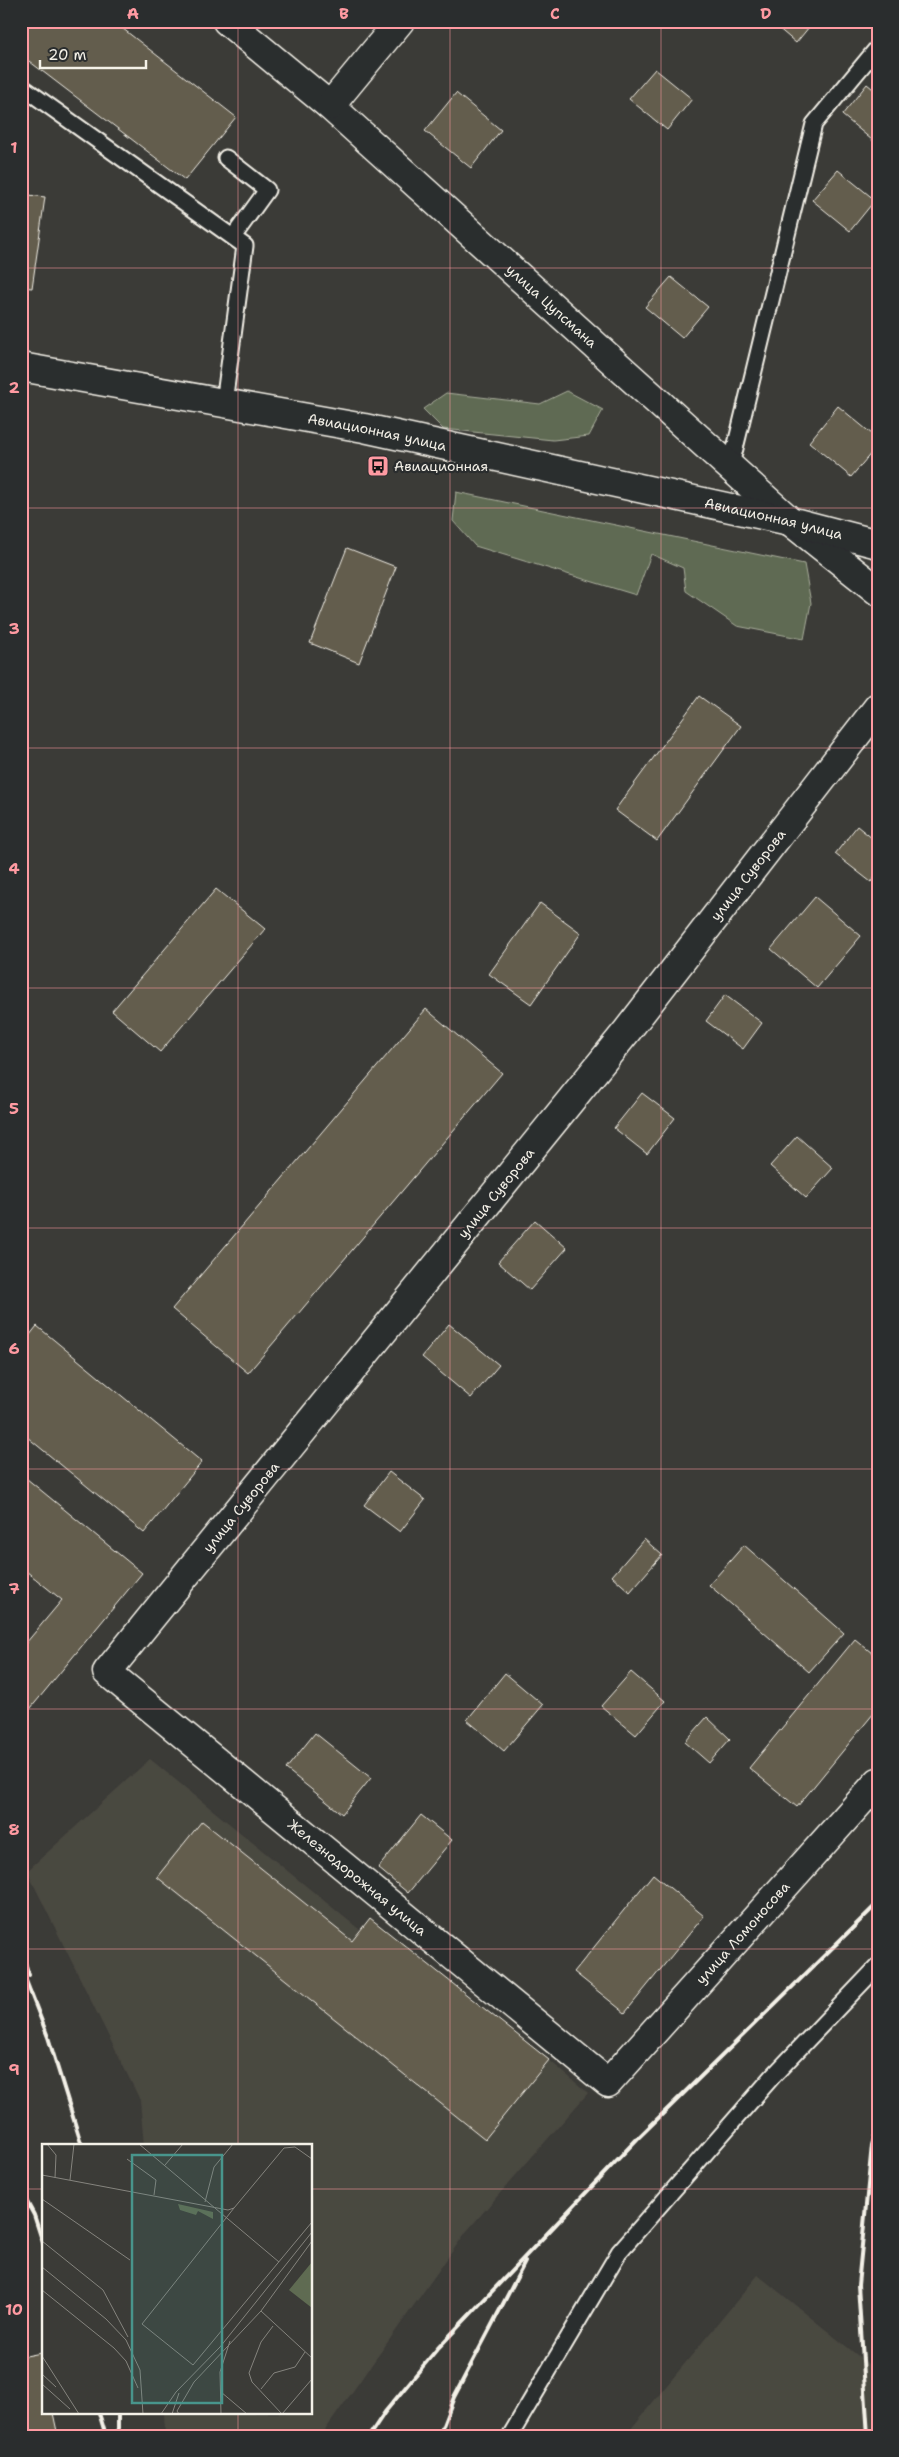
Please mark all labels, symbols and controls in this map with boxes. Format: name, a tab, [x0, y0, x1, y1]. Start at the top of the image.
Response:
text: A	[127, 3, 139, 24]
text: B	[339, 3, 349, 24]
text: C	[550, 3, 560, 24]
text: D	[760, 3, 772, 24]
scale bar	[40, 38, 146, 70]
text: 20 m	[48, 45, 87, 65]
text: 1	[10, 137, 18, 158]
street label: улица Цупсмана	[502, 260, 601, 352]
text: 2	[8, 377, 20, 398]
street label: Авиационная улица	[306, 409, 449, 455]
bus stop icon: Авиационная	[366, 454, 390, 478]
place label: Авиационная	[394, 457, 488, 475]
street label: Авиационная улица	[703, 494, 845, 544]
text: 3	[8, 618, 20, 639]
street label: улица Суворова	[707, 825, 790, 925]
text: 4	[8, 858, 20, 879]
text: 5	[9, 1098, 19, 1119]
street label: улица Суворова	[454, 1144, 538, 1242]
text: 6	[8, 1338, 20, 1359]
street label: улица Суворова	[199, 1458, 283, 1556]
text: 7	[8, 1578, 20, 1599]
street label: Железнодорожная улица	[284, 1815, 431, 1940]
text: 8	[8, 1819, 20, 1840]
street label: улица Ломоносова	[692, 1877, 794, 1988]
text: 9	[8, 2059, 20, 2080]
inset map	[42, 2144, 312, 2414]
text: 10	[5, 2299, 23, 2320]

